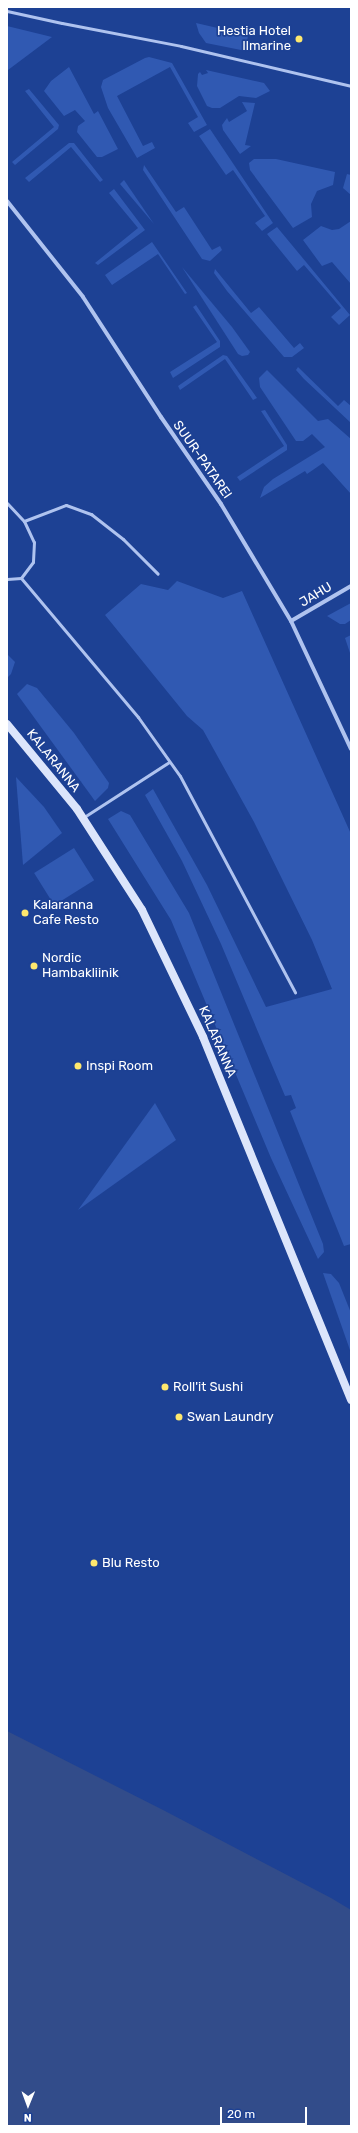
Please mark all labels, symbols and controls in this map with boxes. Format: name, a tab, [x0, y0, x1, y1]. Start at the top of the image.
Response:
place label: Hestia Hotel Ilmarine	[217, 24, 291, 55]
marker: Hestia Hotel Ilmarine	[294, 34, 304, 44]
street label: SUUR-PATAREI	[169, 418, 235, 502]
street label: JAHU	[297, 579, 335, 611]
street label: KALARANNA	[23, 726, 83, 796]
place label: Kalaranna Cafe Resto	[33, 898, 99, 929]
marker: Kalaranna Cafe Resto	[20, 908, 30, 918]
place label: Nordic Hambakliinik	[42, 951, 119, 982]
marker: Nordic Hambakliinik	[29, 961, 39, 971]
street label: KALARANNA	[195, 1004, 239, 1080]
place label: Inspi Room	[86, 1058, 153, 1074]
marker: Inspi Room	[73, 1061, 83, 1071]
place label: Roll'it Sushi	[173, 1379, 243, 1395]
marker: Roll'it Sushi	[160, 1382, 170, 1392]
place label: Swan Laundry	[187, 1409, 274, 1425]
marker: Swan Laundry	[174, 1412, 184, 1422]
place label: Blu Resto	[102, 1555, 160, 1571]
marker: Blu Resto	[89, 1558, 99, 1568]
north arrow	[8, 2085, 48, 2125]
scale bar	[222, 2099, 309, 2125]
text: 20 m	[227, 2107, 255, 2121]
text: N	[24, 2111, 32, 2124]

